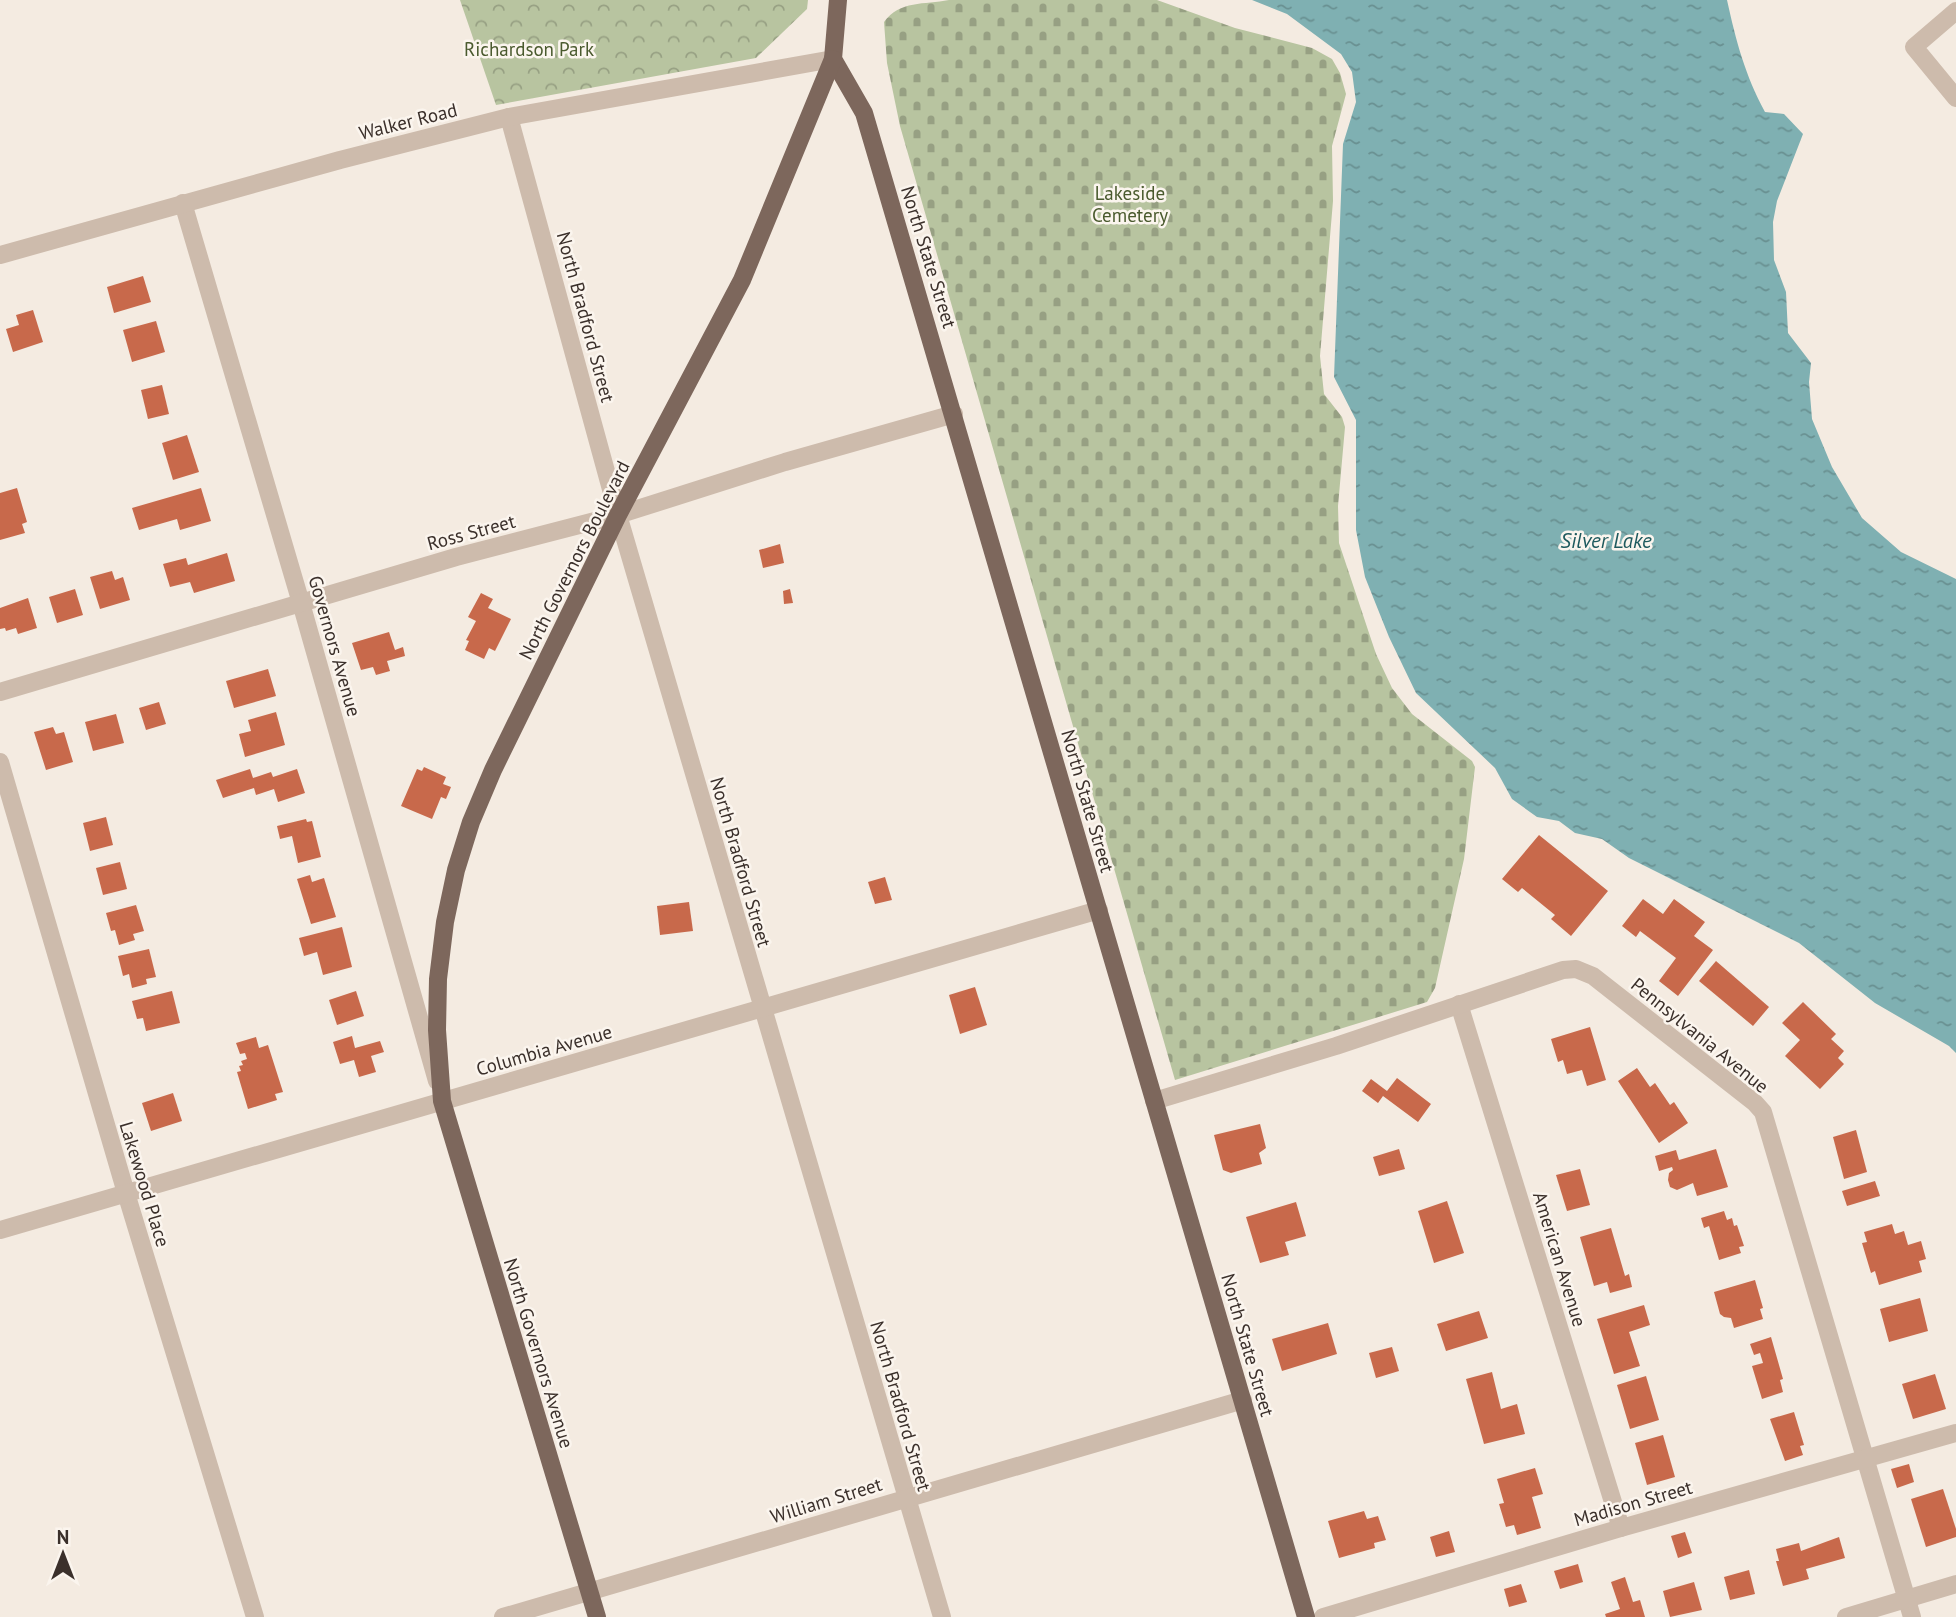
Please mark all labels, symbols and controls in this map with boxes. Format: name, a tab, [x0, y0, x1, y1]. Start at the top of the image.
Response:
park label: Richardson Park	[464, 37, 594, 61]
street label: Walker Road	[356, 97, 460, 145]
park label: Lakeside Cemetery	[1092, 181, 1168, 227]
street label: North State Street	[896, 183, 962, 331]
street label: North Bradford Street	[552, 229, 620, 405]
street label: North Governors Boulevard	[513, 456, 635, 664]
street label: Ross Street	[424, 509, 518, 555]
water label: Silver Lake	[1560, 527, 1652, 554]
street label: Governors Avenue	[303, 573, 367, 719]
street label: North State Street	[1056, 727, 1120, 876]
street label: North Bradford Street	[705, 774, 777, 950]
street label: Pennsylvania Avenue	[1626, 972, 1774, 1098]
street label: Columbia Avenue	[473, 1019, 615, 1081]
street label: Lakewood Place	[115, 1118, 175, 1250]
street label: American Avenue	[1528, 1189, 1592, 1329]
street label: North Governors Avenue	[499, 1255, 579, 1451]
street label: North State Street	[1216, 1271, 1280, 1420]
street label: North Bradford Street	[865, 1318, 937, 1494]
street label: William Street	[767, 1471, 885, 1528]
street label: Madison Street	[1571, 1475, 1695, 1531]
north arrow	[28, 1519, 98, 1589]
text: N	[57, 1525, 69, 1549]

